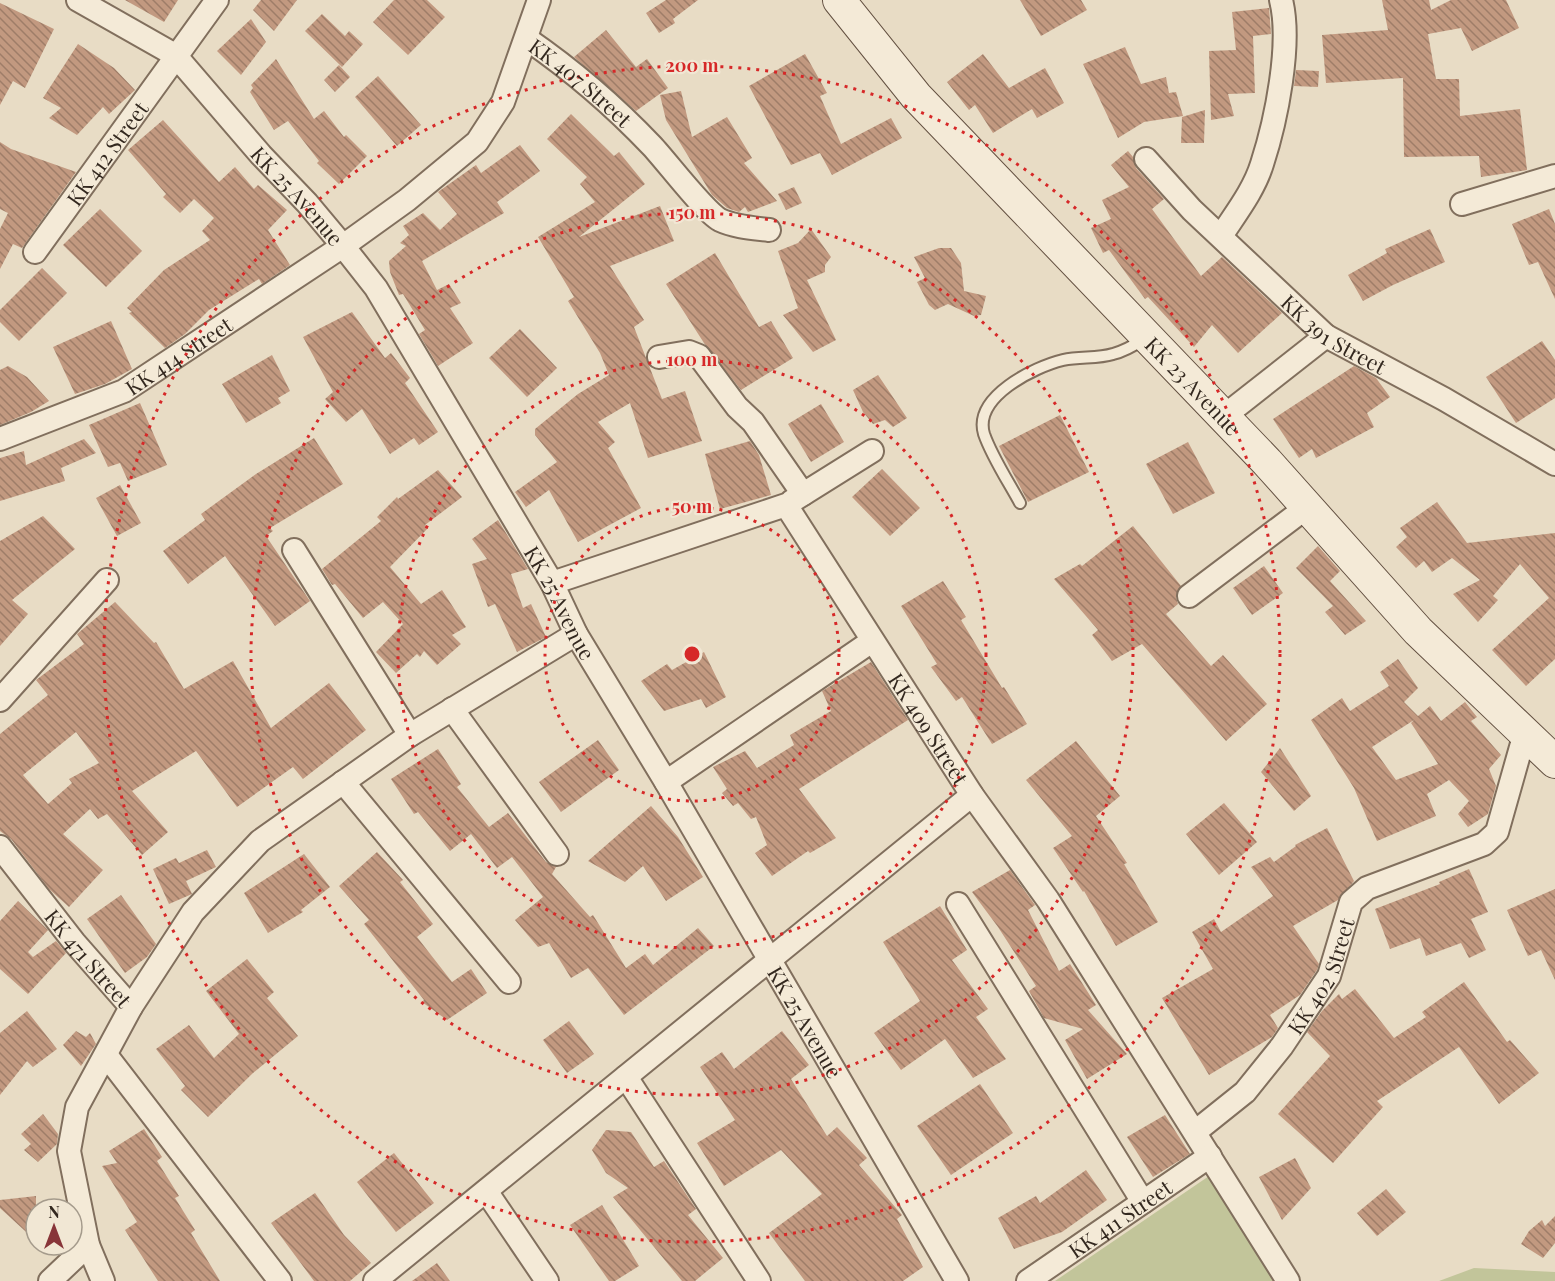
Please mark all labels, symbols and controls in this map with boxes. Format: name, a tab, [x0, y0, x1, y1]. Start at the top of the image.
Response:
street label: KK 407 Street	[524, 31, 639, 133]
text: 200 m	[665, 53, 719, 77]
street label: KK 412 Street	[59, 95, 154, 211]
street label: KK 25 Avenue	[245, 140, 350, 251]
text: 150 m	[668, 200, 716, 224]
street label: KK 391 Street	[1276, 288, 1392, 380]
street label: KK 414 Street	[119, 309, 238, 401]
street label: KK 23 Avenue	[1140, 330, 1247, 441]
text: 100 m	[667, 347, 718, 371]
text: 50 m	[672, 494, 713, 518]
street label: KK 25 Avenue	[519, 540, 602, 665]
centre of rings	[682, 644, 702, 664]
street label: KK 409 Street	[883, 667, 976, 790]
street label: KK 471 Street	[39, 903, 139, 1013]
street label: KK 402 Street	[1280, 914, 1360, 1039]
street label: KK 25 Avenue	[762, 961, 849, 1083]
street label: KK 411 Street	[1062, 1172, 1177, 1264]
north arrow	[24, 1197, 84, 1257]
text: N	[48, 1201, 60, 1222]

